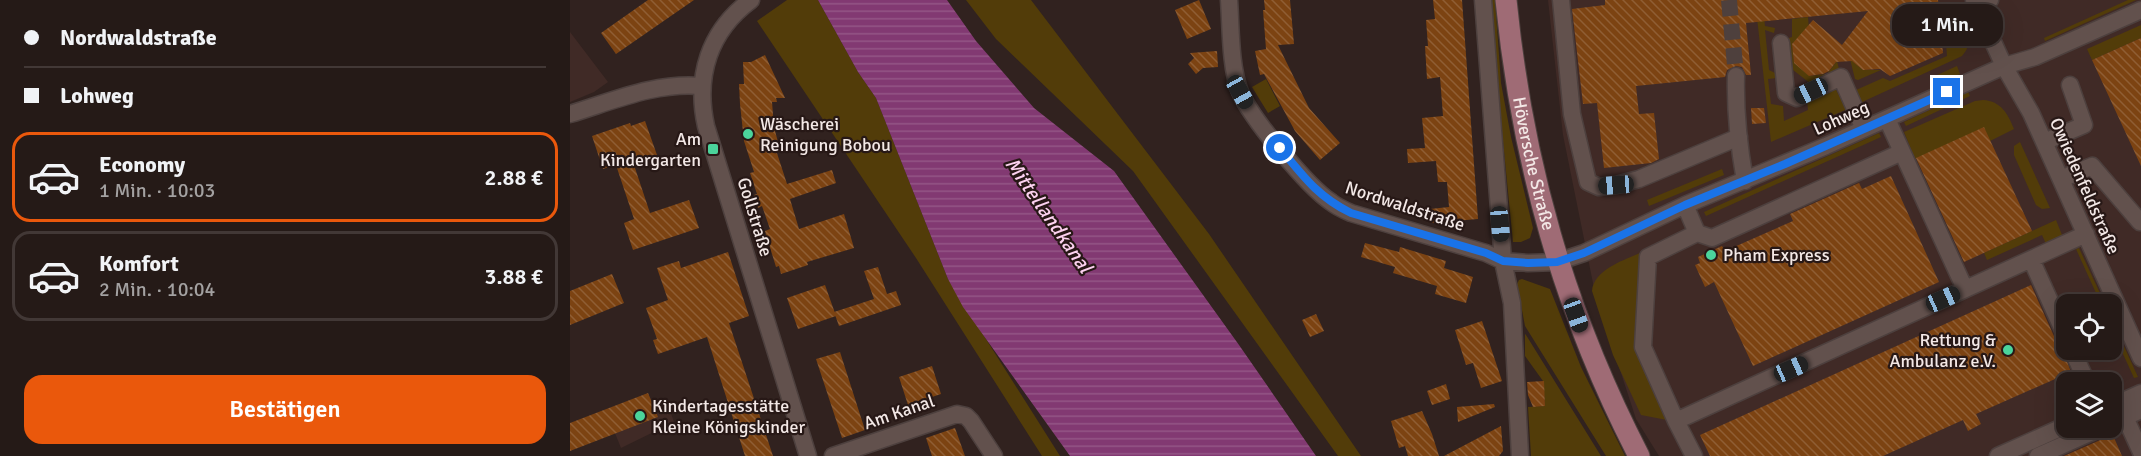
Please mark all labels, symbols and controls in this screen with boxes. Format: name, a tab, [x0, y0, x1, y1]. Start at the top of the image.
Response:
callout: 1 Min.	[1892, 5, 2002, 47]
text: 1 Min.	[1921, 12, 1974, 37]
text: Nordwaldstraße	[60, 24, 217, 51]
car	[1223, 72, 1257, 112]
car	[1791, 75, 1831, 107]
route end	[1933, 78, 1960, 105]
text: Lohweg	[60, 82, 134, 109]
street label: Höversche Straße	[1508, 95, 1560, 233]
street label: Lohweg	[1810, 96, 1872, 140]
place label: Wäscherei Reinigung Bobou	[760, 113, 891, 156]
street label: Owiedenfeldstraße	[2045, 114, 2125, 258]
marker: Wäscherei Reinigung Bobou	[741, 127, 755, 141]
place label: Am Kindergarten	[600, 128, 701, 171]
route start	[1266, 134, 1293, 161]
marker: Am Kindergarten	[706, 142, 720, 156]
icon: car	[27, 150, 81, 204]
text: Economy	[99, 151, 185, 178]
water label: Mittellandkanal	[999, 153, 1099, 280]
text: 2.88 €	[485, 164, 543, 191]
street label: Gollstraße	[733, 175, 777, 259]
car	[1597, 175, 1635, 195]
street label: Nordwaldstraße	[1342, 176, 1468, 236]
text: 1 Min. · 10:03	[99, 178, 215, 203]
car	[1489, 205, 1511, 243]
place label: Pham Express	[1723, 244, 1830, 266]
marker: Pham Express	[1704, 248, 1718, 262]
icon: car	[27, 249, 81, 303]
text: Komfort	[99, 250, 179, 277]
text: 3.88 €	[485, 263, 543, 290]
text: 2 Min. · 10:04	[99, 277, 215, 302]
car	[1923, 283, 1963, 315]
map controls	[2056, 294, 2122, 438]
button: locate	[2056, 294, 2122, 360]
car	[1561, 295, 1591, 335]
place label: Rettung & Ambulanz e.V.	[1889, 329, 1996, 372]
marker: Rettung & Ambulanz e.V.	[2001, 343, 2015, 357]
car	[1771, 353, 1811, 385]
button: layers	[2056, 372, 2122, 438]
button: Bestätigen	[24, 375, 546, 444]
street label: Am Kanal	[861, 390, 937, 434]
place label: Kindertagesstätte Kleine Königskinder	[652, 395, 806, 438]
marker: Kindertagesstätte Kleine Königskinder	[633, 409, 647, 423]

